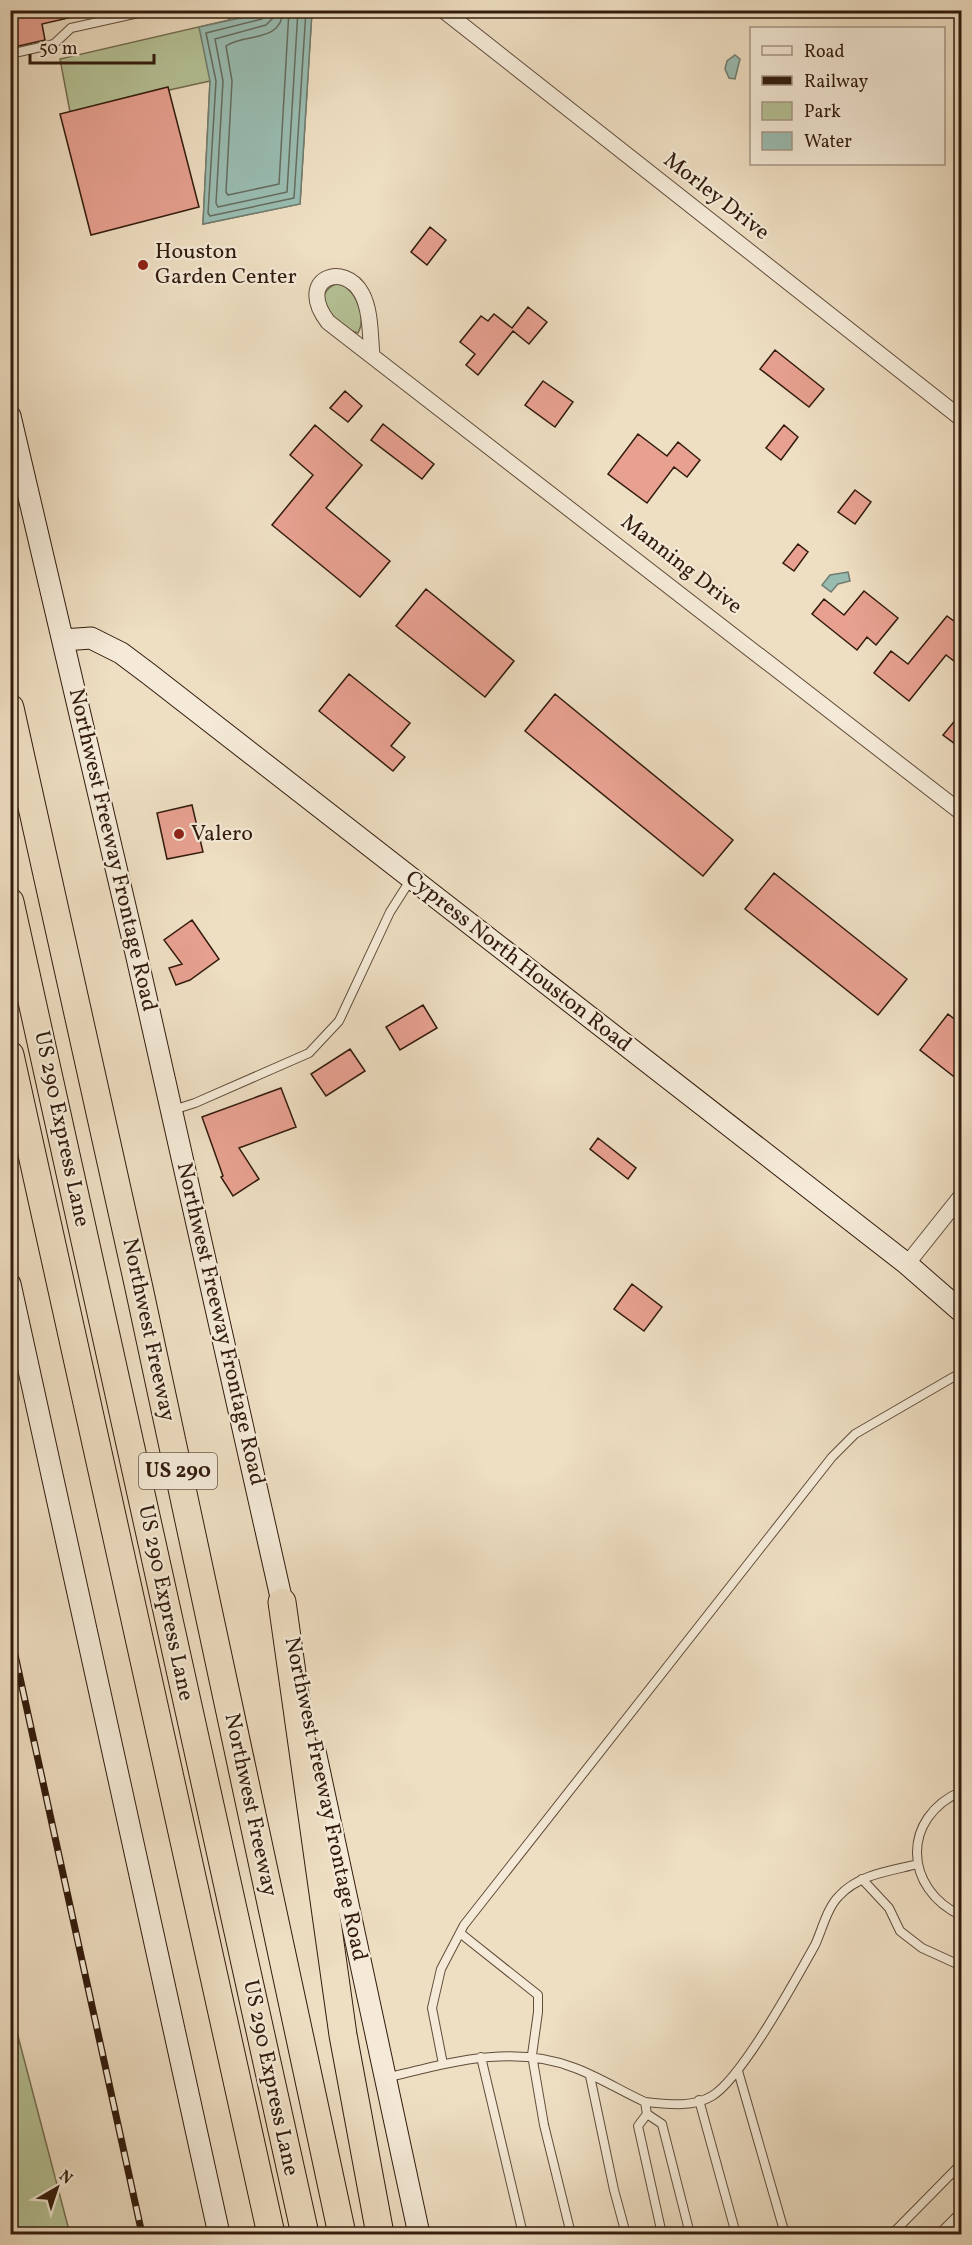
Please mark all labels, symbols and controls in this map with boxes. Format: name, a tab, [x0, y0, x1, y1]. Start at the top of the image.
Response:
scale bar	[30, 27, 154, 65]
legend	[750, 27, 945, 165]
text: 50 m	[39, 37, 78, 62]
text: Road	[804, 40, 845, 65]
text: Railway	[804, 70, 868, 95]
text: Park	[804, 100, 841, 125]
text: Water	[804, 130, 852, 155]
street label: Morley Drive	[656, 146, 776, 248]
place label: Houston Garden Center	[155, 237, 297, 293]
marker: Houston Garden Center	[136, 258, 150, 272]
street label: Manning Drive	[614, 508, 748, 622]
street label: Northwest Freeway Frontage Road	[60, 685, 164, 1015]
place label: Valero	[191, 819, 253, 850]
marker: Valero	[172, 827, 186, 841]
street label: Cypress North Houston Road	[398, 864, 638, 1060]
street label: US 290 Express Lane	[25, 1028, 97, 1230]
street label: Northwest Freeway Frontage Road	[168, 1159, 272, 1489]
street label: Northwest Freeway	[113, 1235, 183, 1425]
road number: US 290	[139, 1453, 217, 1489]
street label: US 290 Express Lane	[129, 1502, 201, 1704]
street label: Northwest Freeway Frontage Road	[275, 1634, 375, 1964]
street label: Northwest Freeway	[215, 1710, 285, 1900]
street label: US 290 Express Lane	[234, 1977, 306, 2179]
north arrow	[27, 2158, 87, 2218]
text: N	[54, 2166, 77, 2190]

